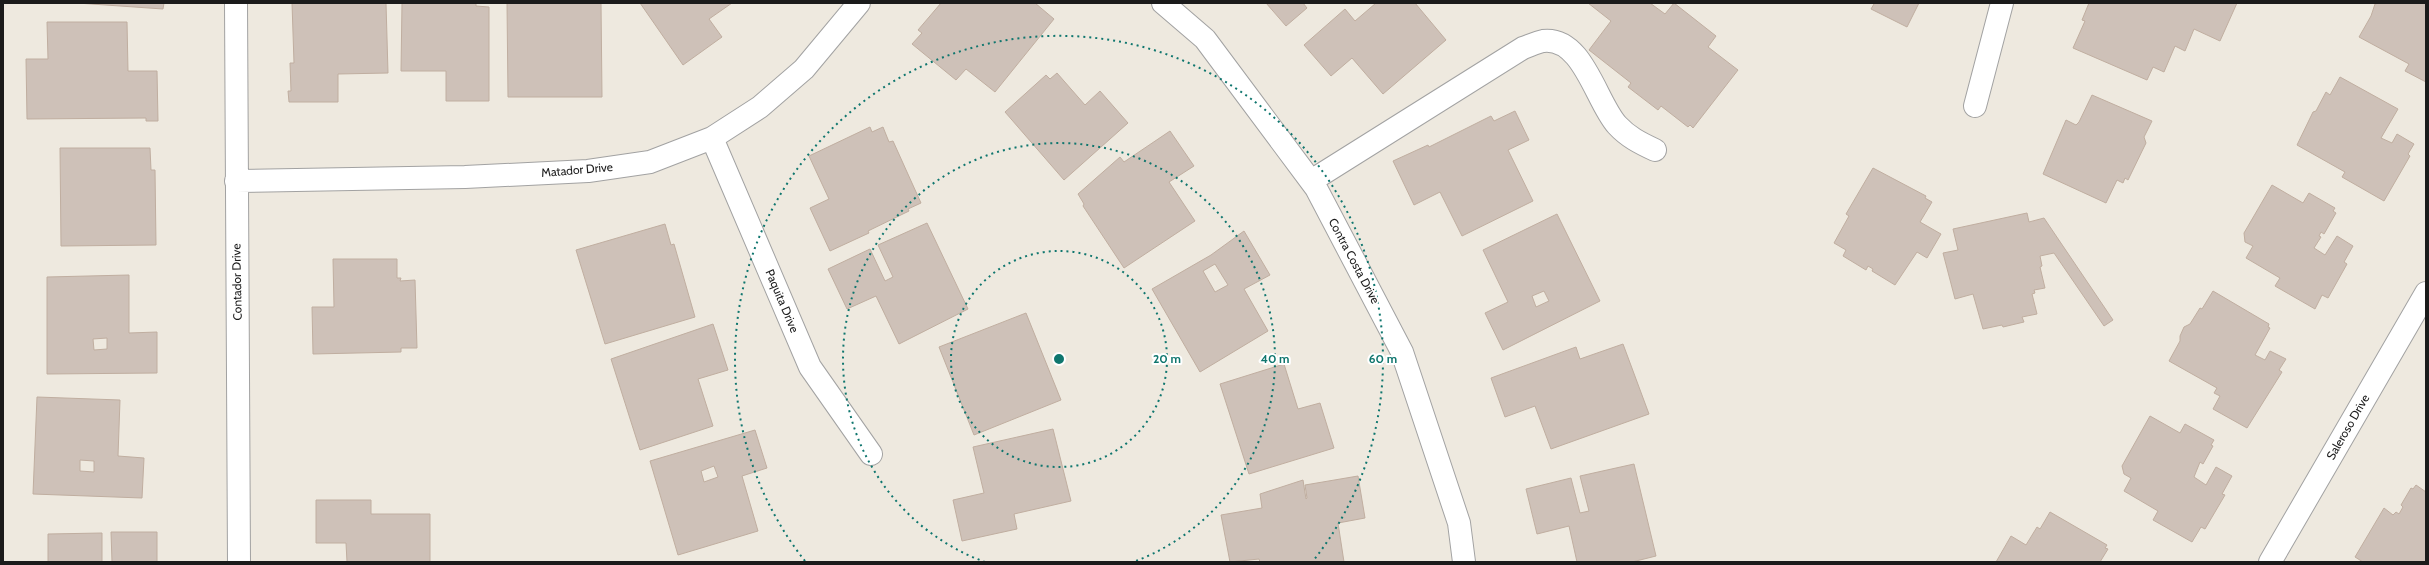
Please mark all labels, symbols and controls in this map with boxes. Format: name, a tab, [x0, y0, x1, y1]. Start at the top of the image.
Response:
street label: Matador Drive	[541, 159, 613, 180]
street label: Contra Costa Drive	[1326, 215, 1383, 306]
street label: Contador Drive	[228, 243, 245, 321]
street label: Paquita Drive	[762, 267, 803, 335]
text: 20 m	[1153, 351, 1181, 366]
text: 40 m	[1260, 351, 1290, 366]
text: 60 m	[1369, 351, 1397, 366]
centre of rings	[1052, 352, 1066, 366]
street label: Saleroso Drive	[2323, 391, 2372, 462]

